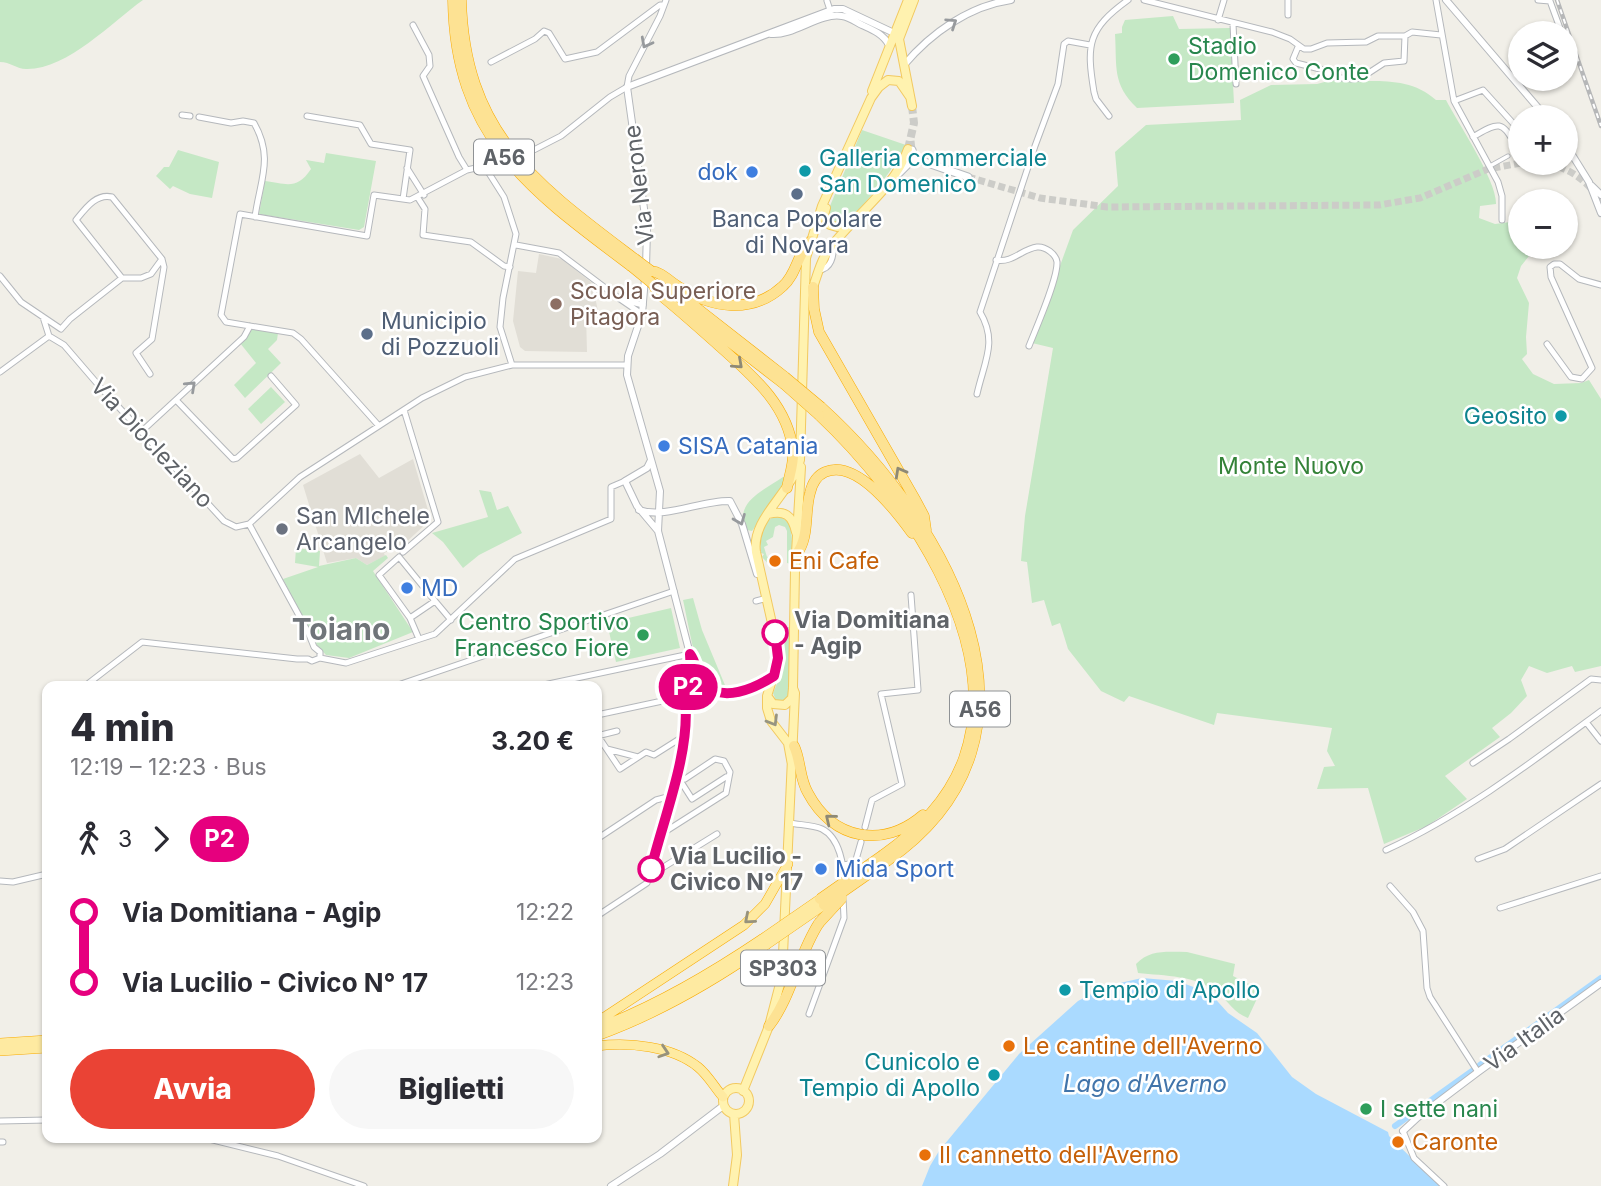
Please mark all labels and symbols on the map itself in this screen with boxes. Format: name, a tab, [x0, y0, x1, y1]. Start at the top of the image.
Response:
one-way arrow	[944, 19, 957, 31]
place label: Stadio Domenico Conte	[1188, 32, 1369, 86]
one-way arrow	[641, 36, 654, 48]
marker: Stadio Domenico Conte	[1166, 51, 1182, 67]
street label: Via Nerone	[618, 123, 660, 247]
road number: A56	[474, 140, 534, 174]
place label: Galleria commerciale San Domenico	[819, 144, 1047, 198]
place label: dok	[698, 158, 738, 186]
marker: Galleria commerciale San Domenico	[797, 163, 813, 179]
marker: dok	[744, 164, 760, 180]
marker: Banca Popolare di Novara	[789, 186, 805, 202]
place label: Banca Popolare di Novara	[712, 205, 882, 259]
place label: Scuola Superiore Pitagora	[570, 277, 756, 331]
marker: Scuola Superiore Pitagora	[548, 296, 564, 312]
place label: Municipio di Pozzuoli	[381, 307, 499, 361]
marker: Municipio di Pozzuoli	[359, 326, 375, 342]
one-way arrow	[730, 355, 743, 368]
street label: Via Diocleziano	[85, 372, 219, 514]
one-way arrow	[183, 381, 196, 394]
place label: Geosito	[1464, 402, 1547, 430]
marker: Geosito	[1553, 408, 1569, 424]
place label: SISA Catania	[678, 432, 818, 460]
marker: SISA Catania	[656, 438, 672, 454]
park label: Monte Nuovo	[1218, 452, 1364, 480]
one-way arrow	[895, 467, 908, 479]
place label: San MIchele Arcangelo	[296, 502, 430, 556]
one-way arrow	[732, 514, 746, 526]
marker: San MIchele Arcangelo	[274, 521, 290, 537]
place label: Eni Cafe	[789, 547, 879, 575]
marker: Eni Cafe	[767, 553, 783, 569]
place label: MD	[421, 574, 458, 602]
marker: MD	[399, 580, 415, 596]
place label: Via Domitiana - Agip	[794, 606, 950, 660]
place label: Centro Sportivo Francesco Fiore	[454, 608, 629, 662]
district label: Toiano	[292, 611, 390, 647]
marker: Via Domitiana - Agip	[762, 620, 788, 646]
marker: Centro Sportivo Francesco Fiore	[635, 627, 651, 643]
line badge: P2	[656, 664, 720, 710]
road number: A56	[950, 692, 1010, 726]
one-way arrow	[765, 714, 778, 727]
one-way arrow	[826, 815, 839, 827]
place label: Via Lucilio - Civico N° 17	[670, 842, 803, 896]
place label: Mida Sport	[835, 855, 954, 883]
marker: Via Lucilio - Civico N° 17	[638, 856, 664, 882]
marker: Mida Sport	[813, 861, 829, 877]
one-way arrow	[744, 911, 757, 923]
road number: SP303	[741, 950, 825, 986]
place label: Tempio di Apollo	[1079, 976, 1260, 1004]
marker: Tempio di Apollo	[1057, 982, 1073, 998]
street label: Via Italia	[1479, 1001, 1569, 1077]
place label: Le cantine dell'Averno	[1023, 1032, 1263, 1060]
marker: Le cantine dell'Averno	[1001, 1038, 1017, 1054]
one-way arrow	[657, 1044, 670, 1058]
place label: Cunicolo e Tempio di Apollo	[799, 1048, 980, 1102]
marker: Cunicolo e Tempio di Apollo	[986, 1067, 1002, 1083]
water label: Lago d'Averno	[1063, 1069, 1227, 1098]
place label: I sette nani	[1380, 1095, 1498, 1123]
marker: I sette nani	[1358, 1101, 1374, 1117]
place label: Caronte	[1412, 1128, 1498, 1156]
marker: Caronte	[1390, 1134, 1406, 1150]
place label: Il cannetto dell'Averno	[939, 1141, 1179, 1169]
marker: Il cannetto dell'Averno	[917, 1147, 933, 1163]

